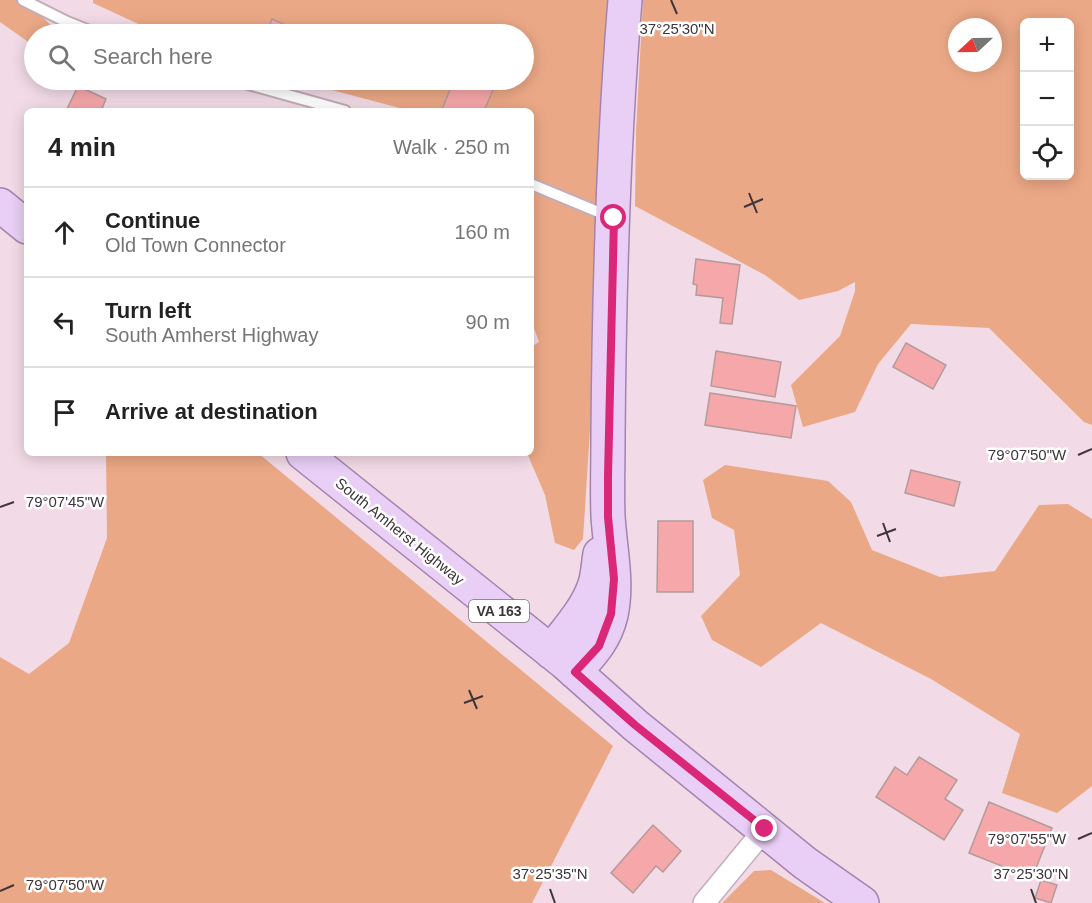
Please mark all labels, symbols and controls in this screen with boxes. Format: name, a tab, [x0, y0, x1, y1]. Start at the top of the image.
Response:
north arrow	[948, 18, 1002, 72]
map controls	[1020, 18, 1074, 180]
button: +	[1020, 18, 1074, 72]
text: 37°25'30"N	[639, 20, 715, 37]
search box	[24, 24, 534, 90]
icon: search	[45, 41, 78, 74]
text: Search here	[93, 44, 213, 69]
button: −	[1020, 72, 1074, 126]
button: locate	[1020, 126, 1074, 180]
text: 4 min	[48, 132, 116, 162]
text: Walk · 250 m	[393, 136, 510, 158]
route start	[600, 204, 626, 230]
text: Continue	[105, 208, 200, 233]
icon: ahead	[48, 216, 81, 249]
text: 160 m	[454, 221, 510, 243]
text: Old Town Connector	[105, 234, 286, 256]
text: Turn left	[105, 298, 191, 323]
icon: left	[48, 306, 81, 339]
text: 90 m	[466, 311, 510, 333]
text: South Amherst Highway	[105, 324, 318, 346]
icon: arrive	[48, 396, 81, 429]
text: Arrive at destination	[105, 399, 318, 424]
text: 79°07'50"W	[988, 446, 1067, 463]
street label: South Amherst Highway	[332, 474, 468, 588]
text: 79°07'45"W	[26, 493, 105, 510]
road number: VA 163	[469, 600, 529, 622]
route end	[751, 815, 777, 841]
text: 79°07'55"W	[988, 830, 1067, 847]
text: 37°25'35"N	[512, 865, 588, 882]
text: 37°25'30"N	[993, 865, 1069, 882]
text: 79°07'50"W	[26, 876, 105, 893]

